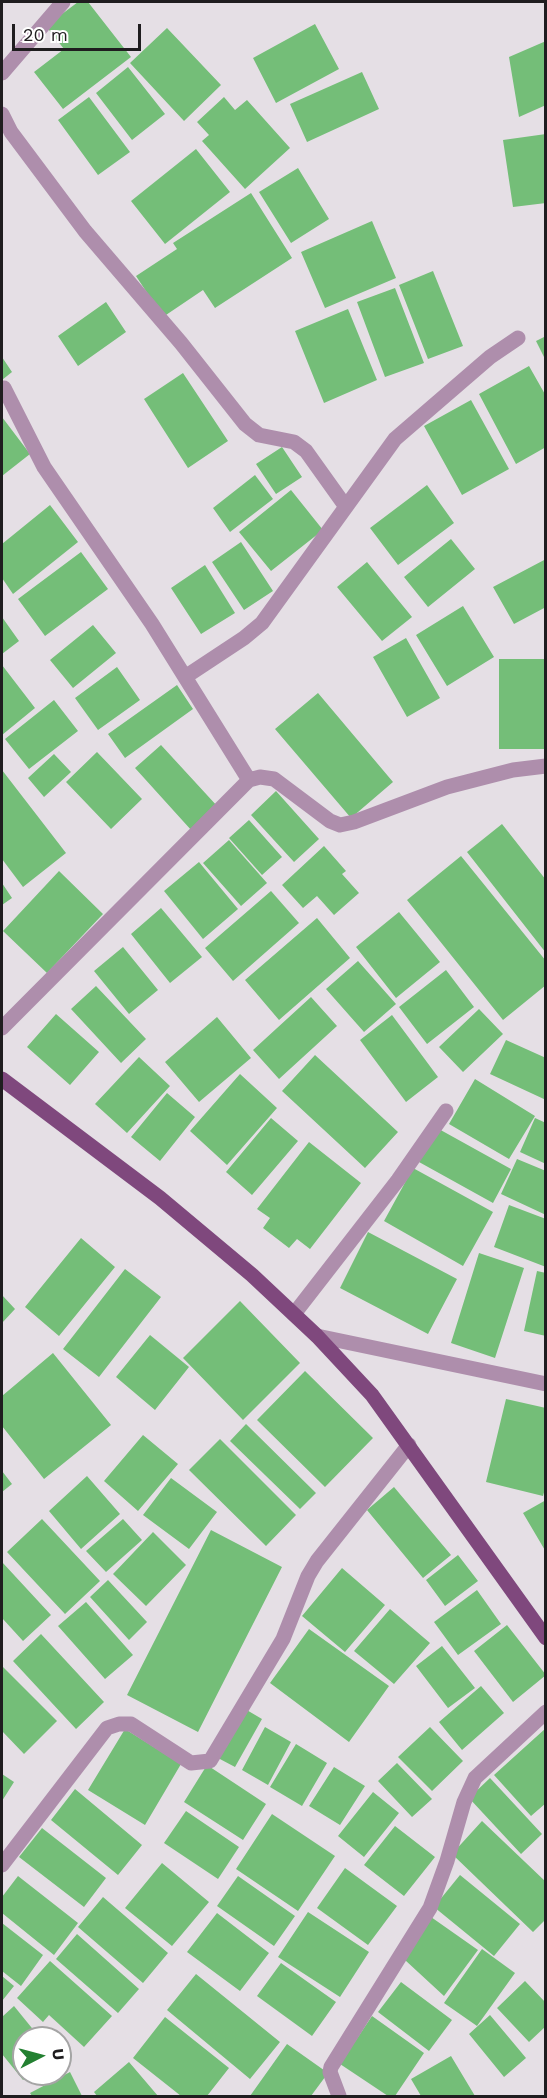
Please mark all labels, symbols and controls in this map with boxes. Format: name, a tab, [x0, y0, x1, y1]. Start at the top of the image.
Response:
scale bar	[15, 12, 144, 50]
text: 20 m	[23, 24, 68, 45]
north arrow	[12, 2026, 72, 2086]
text: U	[48, 2048, 68, 2061]

